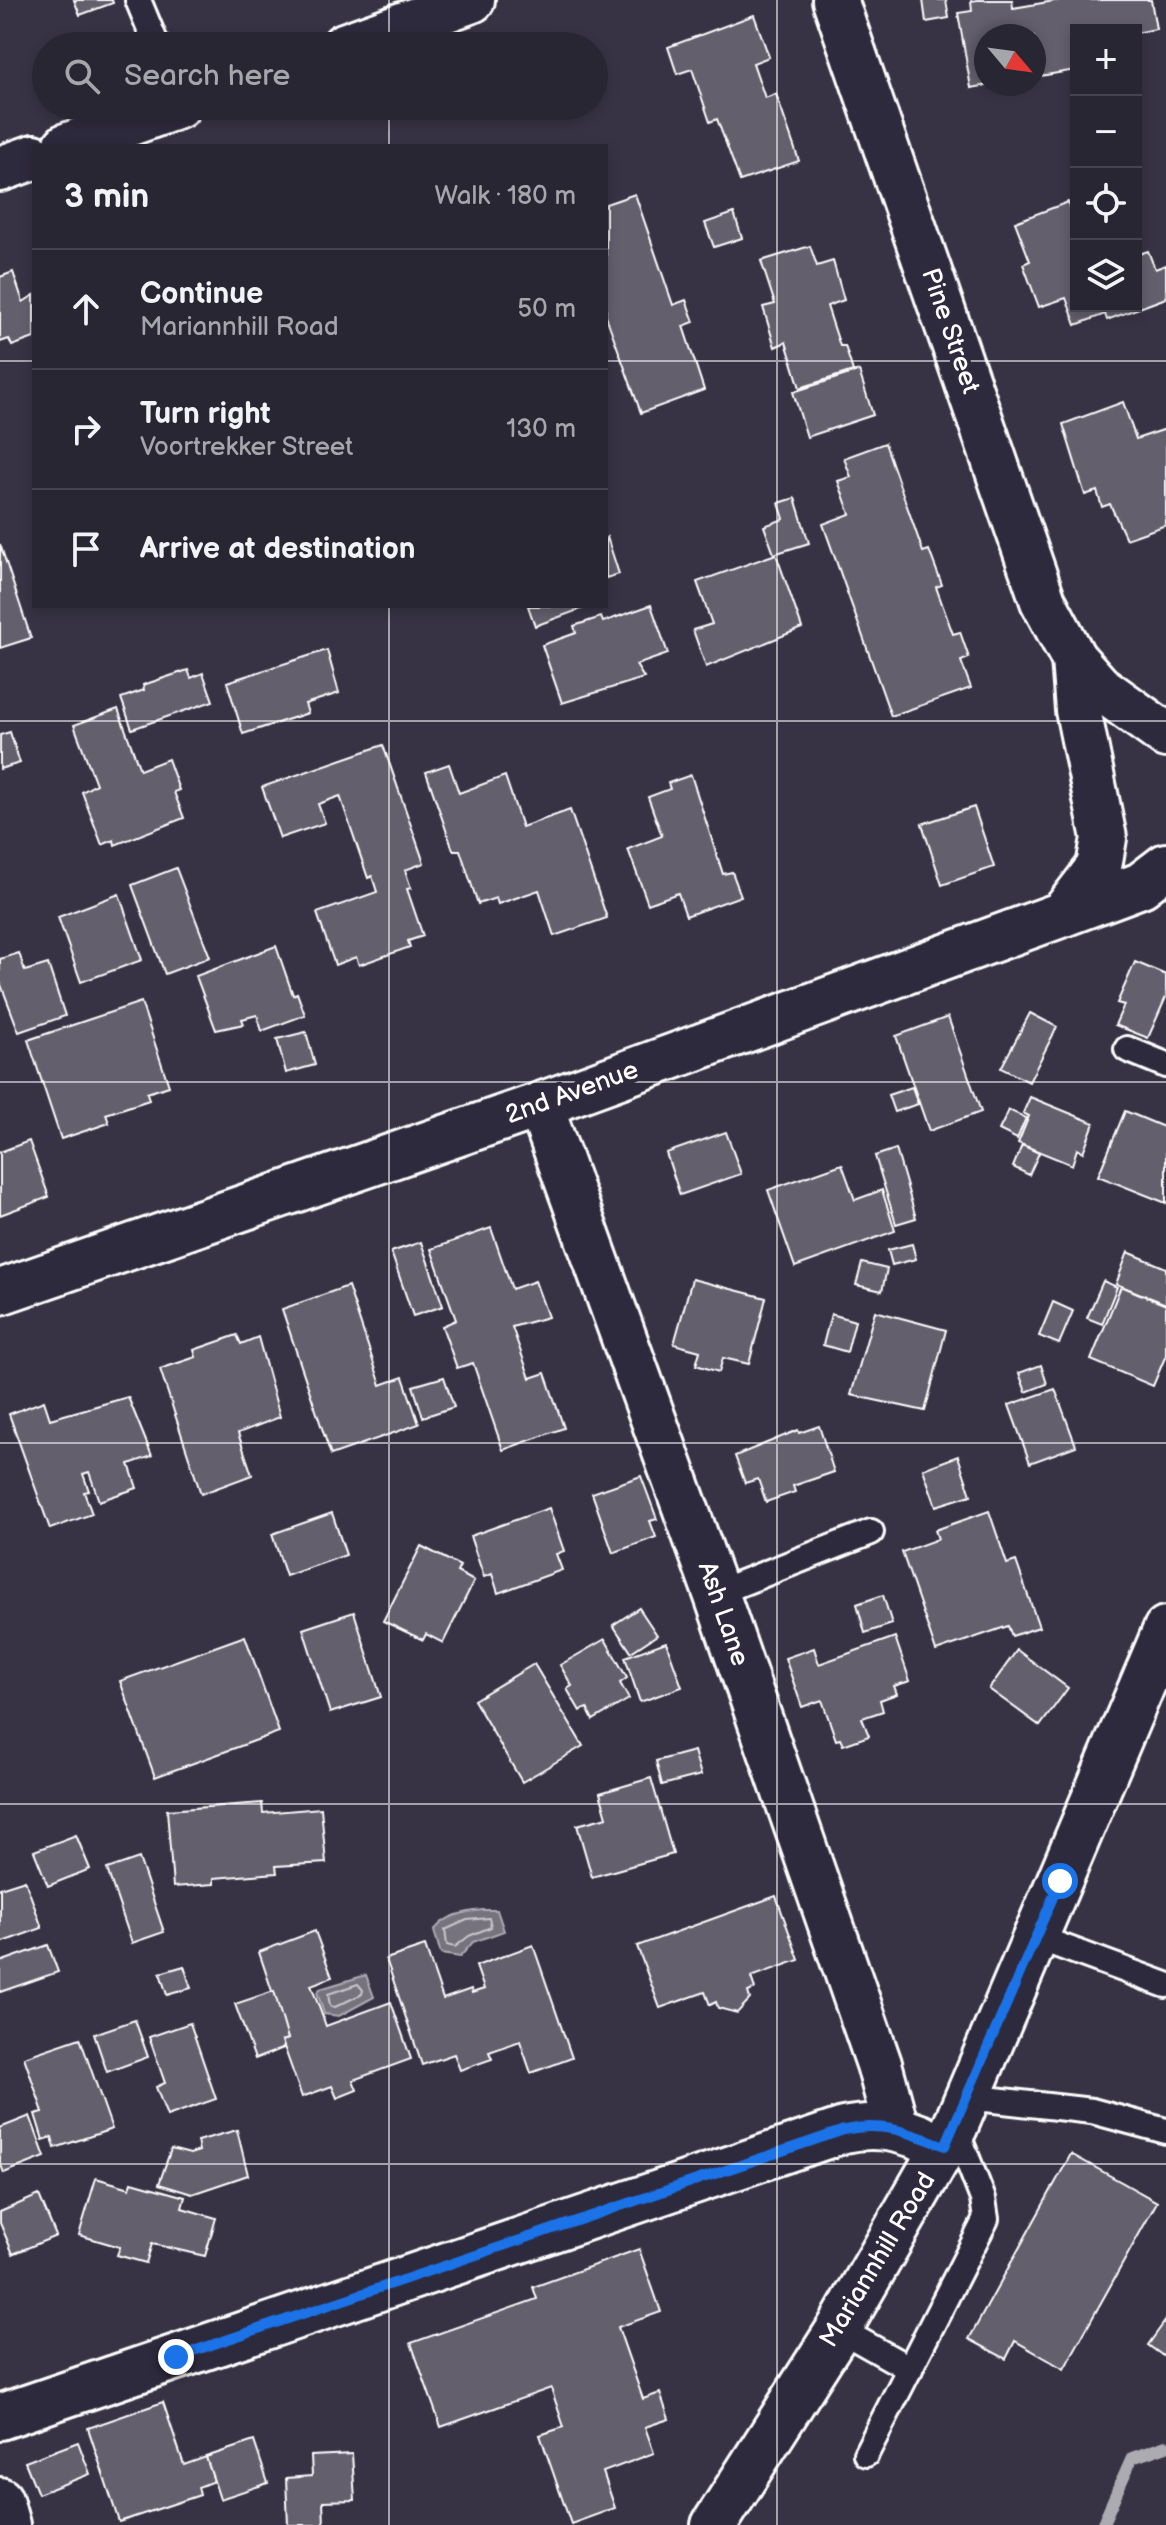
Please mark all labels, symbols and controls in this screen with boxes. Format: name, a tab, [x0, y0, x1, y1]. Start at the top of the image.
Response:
north arrow	[974, 24, 1046, 96]
map controls	[1070, 24, 1142, 312]
button: +	[1070, 24, 1142, 96]
search box	[32, 32, 608, 120]
icon: search	[60, 54, 104, 98]
text: Search here	[124, 58, 290, 94]
button: −	[1070, 96, 1142, 168]
button: locate	[1070, 168, 1142, 240]
text: 3 min	[64, 176, 149, 217]
text: Walk · 180 m	[435, 181, 576, 212]
button: layers	[1070, 240, 1142, 312]
street label: Pine Street	[914, 264, 986, 398]
text: Continue	[140, 276, 263, 312]
icon: ahead	[64, 287, 108, 331]
text: 50 m	[517, 294, 576, 325]
text: Mariannhill Road	[140, 312, 339, 343]
text: Turn right	[140, 396, 271, 432]
icon: right	[64, 407, 108, 451]
text: 130 m	[506, 414, 576, 445]
text: Voortrekker Street	[140, 432, 353, 463]
icon: arrive	[64, 527, 108, 571]
text: Arrive at destination	[140, 531, 416, 567]
street label: 2nd Avenue	[501, 1055, 643, 1131]
street label: Ash Lane	[691, 1558, 755, 1670]
route start	[1042, 1863, 1078, 1899]
street label: Mariannhill Road	[814, 2167, 942, 2353]
route end	[158, 2339, 194, 2375]

